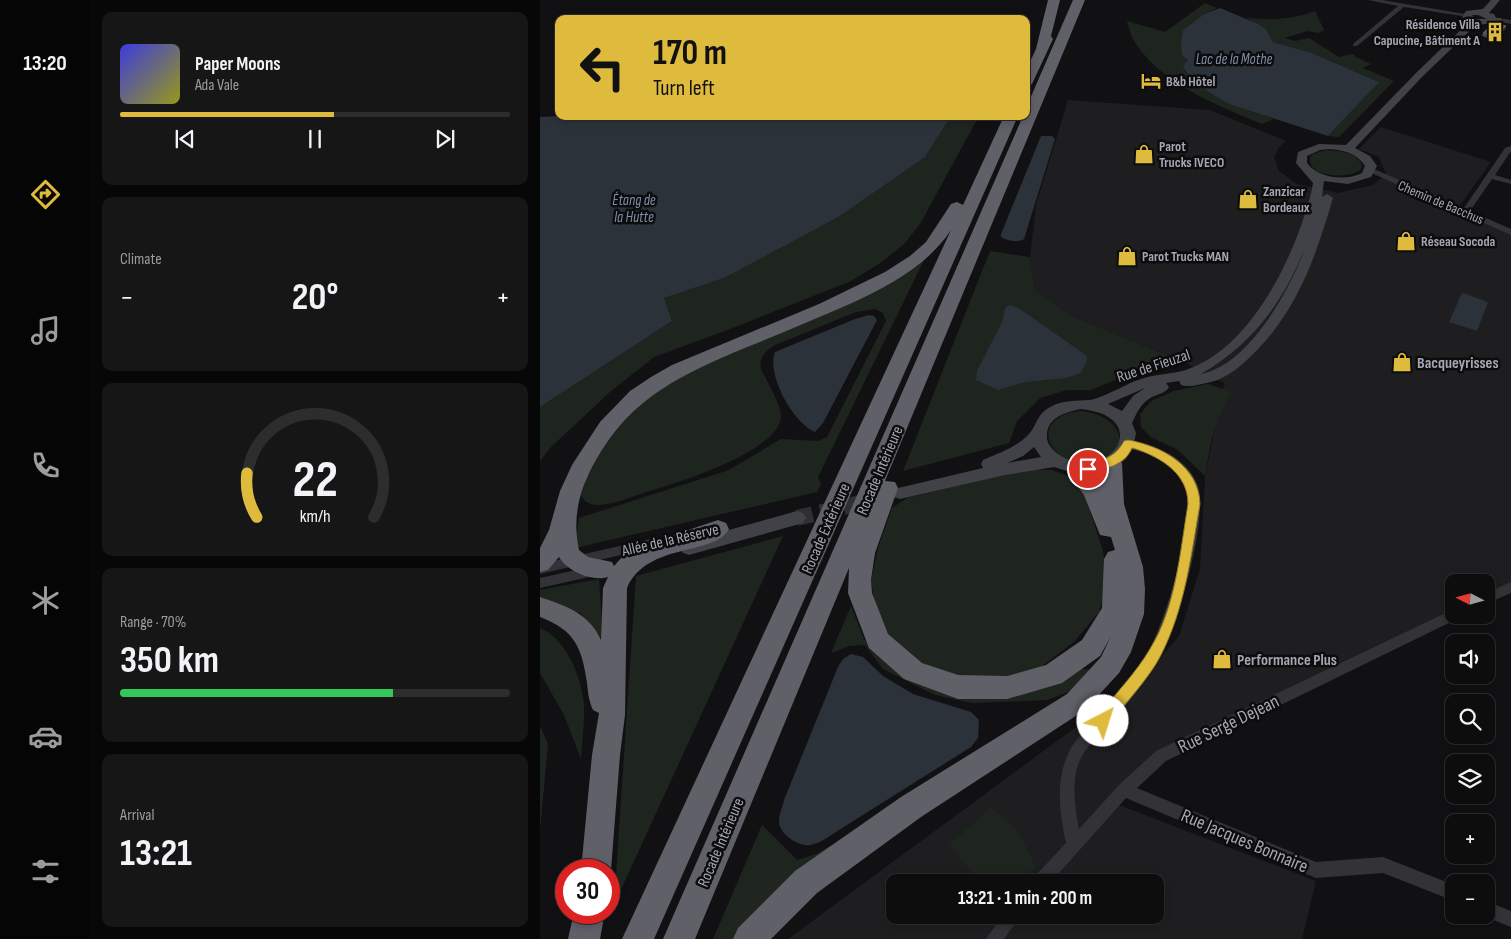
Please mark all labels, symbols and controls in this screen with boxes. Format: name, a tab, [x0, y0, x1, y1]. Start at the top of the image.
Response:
place label: Résidence Villa Capucine, Bâtiment A	[1374, 16, 1480, 49]
building icon: Résidence Villa Capucine, Bâtiment A	[1484, 21, 1506, 43]
text: 170 m	[653, 32, 727, 75]
icon: left	[570, 35, 635, 100]
text: 13:20	[23, 50, 67, 77]
water label: Lac de la Mothe	[1196, 50, 1272, 69]
text: Paper Moons	[195, 53, 281, 76]
hotel icon: B&b Hôtel	[1140, 70, 1162, 92]
place label: B&b Hôtel	[1166, 73, 1215, 90]
text: Turn left	[653, 75, 715, 102]
text: Ada Vale	[195, 76, 239, 95]
icon: previous	[171, 125, 199, 153]
icon: pause	[301, 125, 329, 153]
icon: next	[431, 125, 459, 153]
place label: Parot Trucks IVECO	[1159, 138, 1224, 171]
shop icon: Parot Trucks IVECO	[1133, 143, 1155, 165]
icon: directions	[28, 177, 63, 212]
street label: Chemin de Bacchus	[1395, 177, 1486, 228]
place label: Zanzicar Bordeaux	[1263, 183, 1310, 216]
shop icon: Zanzicar Bordeaux	[1237, 188, 1259, 210]
water label: Étang de la Hutte	[612, 191, 656, 227]
shop icon: Réseau Socoda	[1395, 230, 1417, 252]
place label: Réseau Socoda	[1421, 233, 1496, 250]
shop icon: Parot Trucks MAN	[1116, 245, 1138, 267]
place label: Parot Trucks MAN	[1142, 248, 1229, 265]
text: Climate	[120, 250, 162, 269]
text: 20°	[292, 275, 338, 320]
text: −	[120, 281, 134, 314]
text: +	[496, 281, 510, 314]
icon: music	[28, 313, 63, 348]
street label: Rue de Fieuzal	[1114, 346, 1193, 387]
shop icon: Bacqueyrisses	[1391, 351, 1413, 373]
place label: Bacqueyrisses	[1417, 354, 1499, 373]
street label: Rocade Intérieure	[853, 423, 908, 518]
icon: phone	[28, 448, 63, 483]
pin	[1067, 448, 1109, 490]
text: 22	[292, 449, 338, 512]
icon: arrive	[1074, 455, 1102, 483]
street label: Rocade Extérieure	[798, 480, 855, 577]
text: km/h	[300, 506, 330, 527]
street label: Allée de la Réserve	[619, 520, 721, 561]
north arrow	[1445, 574, 1495, 624]
map controls	[1445, 574, 1495, 924]
icon: climate	[28, 583, 63, 618]
text: Range · 70%	[120, 613, 186, 632]
button: sound	[1445, 634, 1495, 684]
text: 350 km	[120, 638, 219, 683]
shop icon: Performance Plus	[1211, 648, 1233, 670]
place label: Performance Plus	[1237, 651, 1337, 670]
street label: Rue Serge Dejean	[1174, 690, 1283, 759]
position arrow	[1076, 694, 1128, 746]
button: search	[1445, 694, 1495, 744]
icon: car	[28, 719, 63, 754]
button: layers	[1445, 754, 1495, 804]
street label: Rocade Intérieure	[694, 795, 749, 890]
street label: Rue Jacques Bonnaire	[1177, 804, 1311, 878]
text: Arrival	[120, 806, 154, 825]
button: +	[1445, 814, 1495, 864]
text: 13:21	[120, 831, 192, 876]
icon: filters	[28, 854, 63, 889]
speed limit sign: 30	[555, 859, 620, 924]
button: −	[1445, 874, 1495, 924]
text: 13:21 · 1 min · 200 m	[958, 887, 1092, 910]

